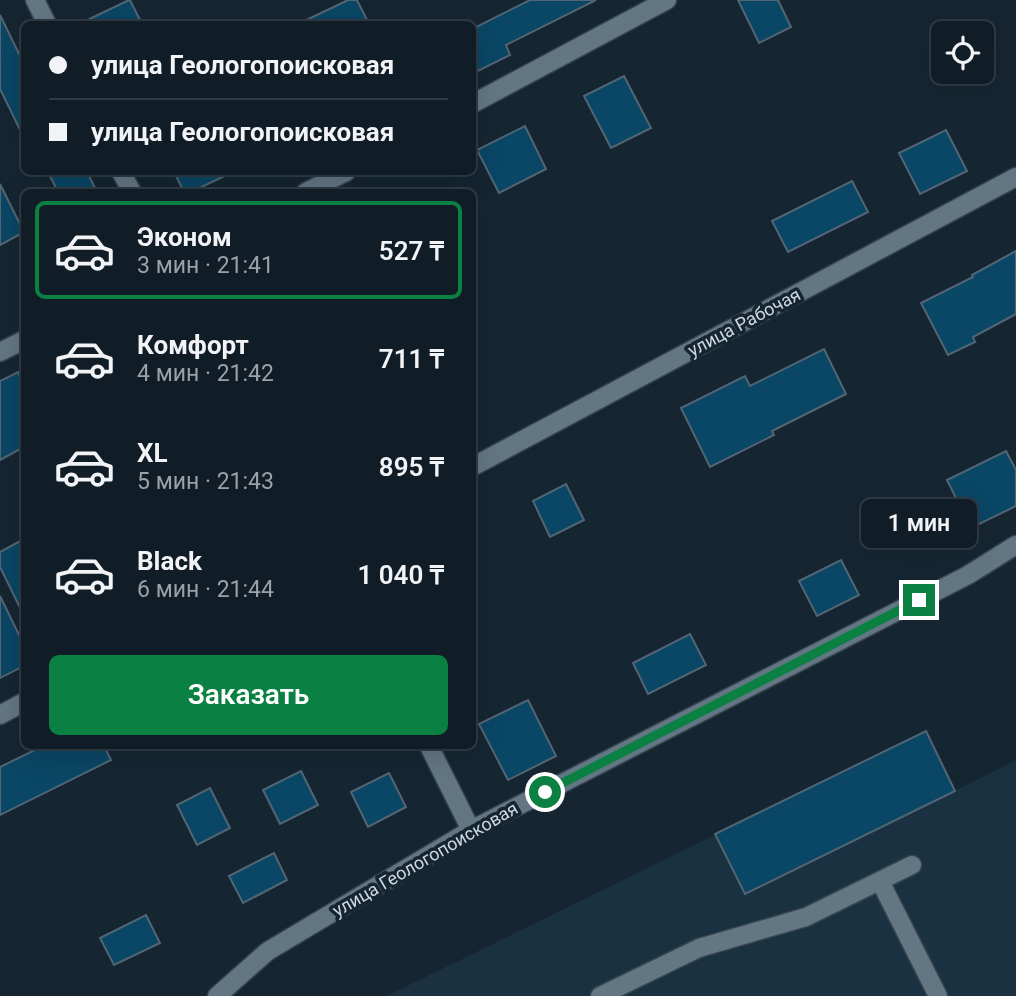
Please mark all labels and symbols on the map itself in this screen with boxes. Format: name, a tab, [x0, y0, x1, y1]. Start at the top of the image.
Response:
street label: улица Рабочая	[684, 283, 804, 361]
callout: 1 мин	[861, 498, 977, 548]
route end	[903, 584, 935, 616]
route start	[529, 776, 561, 808]
street label: улица Геологопоисковая	[329, 797, 521, 921]

